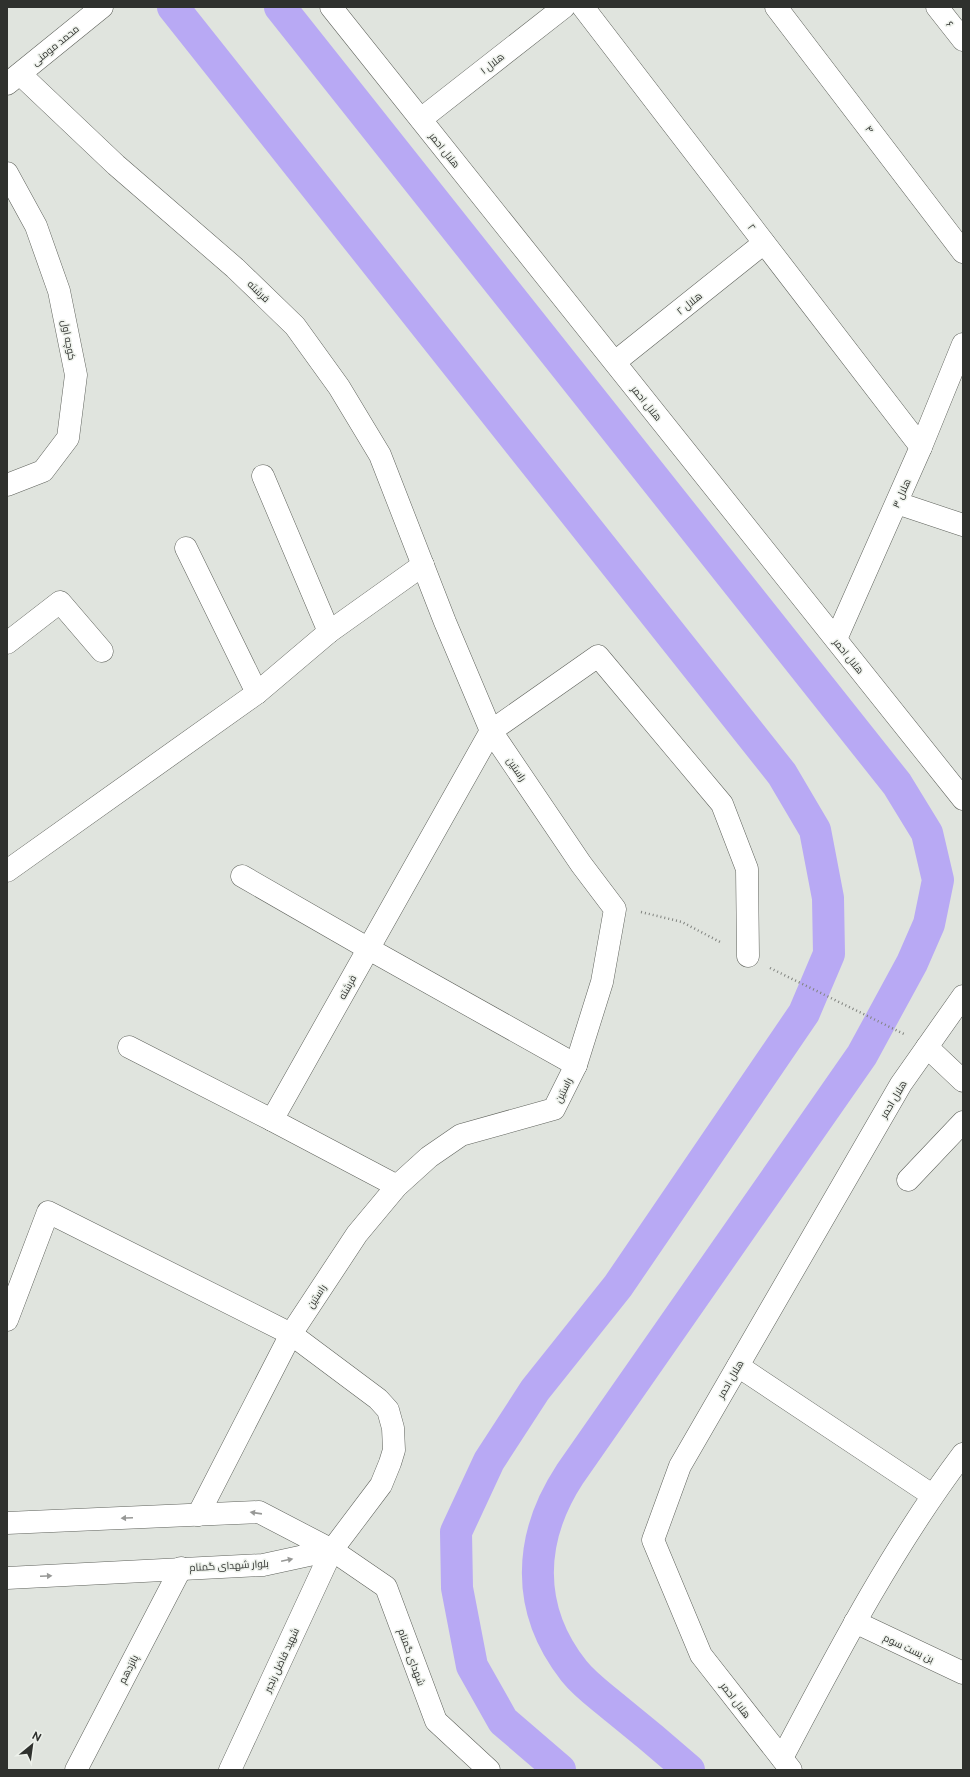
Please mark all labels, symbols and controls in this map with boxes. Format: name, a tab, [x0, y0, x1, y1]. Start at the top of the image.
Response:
street label: ۶	[944, 19, 956, 30]
street label: محمد مومنی	[30, 23, 82, 69]
street label: هلال ۱	[478, 51, 507, 77]
street label: ۴	[863, 123, 876, 136]
street label: هلال احمر	[426, 130, 462, 171]
street label: ۲	[746, 222, 758, 233]
street label: فرشته	[245, 278, 272, 304]
street label: هلال ۲	[675, 290, 705, 318]
street label: کوچه اول	[58, 319, 78, 361]
street label: هلال احمر	[628, 383, 664, 424]
street label: هلال ۳	[890, 477, 914, 510]
street label: هلال احمر	[830, 636, 866, 677]
street label: راستین	[504, 755, 529, 784]
street label: فرشته	[336, 973, 359, 1001]
street label: راستین	[553, 1076, 575, 1105]
street label: هلال احمر	[877, 1078, 910, 1121]
street label: راستین	[305, 1282, 329, 1311]
street label: هلال احمر	[715, 1358, 747, 1401]
one-way arrow	[250, 1510, 263, 1517]
one-way arrow	[120, 1515, 133, 1521]
one-way arrow	[281, 1556, 293, 1562]
street label: بلوار شهدای گمنام	[189, 1558, 269, 1575]
one-way arrow	[40, 1572, 52, 1579]
street label: شهید فاضل رنجبر	[261, 1626, 302, 1695]
street label: شهدای گمنام	[394, 1627, 427, 1688]
street label: بن بست سوم	[881, 1632, 936, 1667]
street label: پانزدهم	[117, 1653, 142, 1686]
street label: هلال احمر	[717, 1680, 753, 1721]
north arrow	[12, 1725, 52, 1765]
text: N	[30, 1729, 43, 1744]

